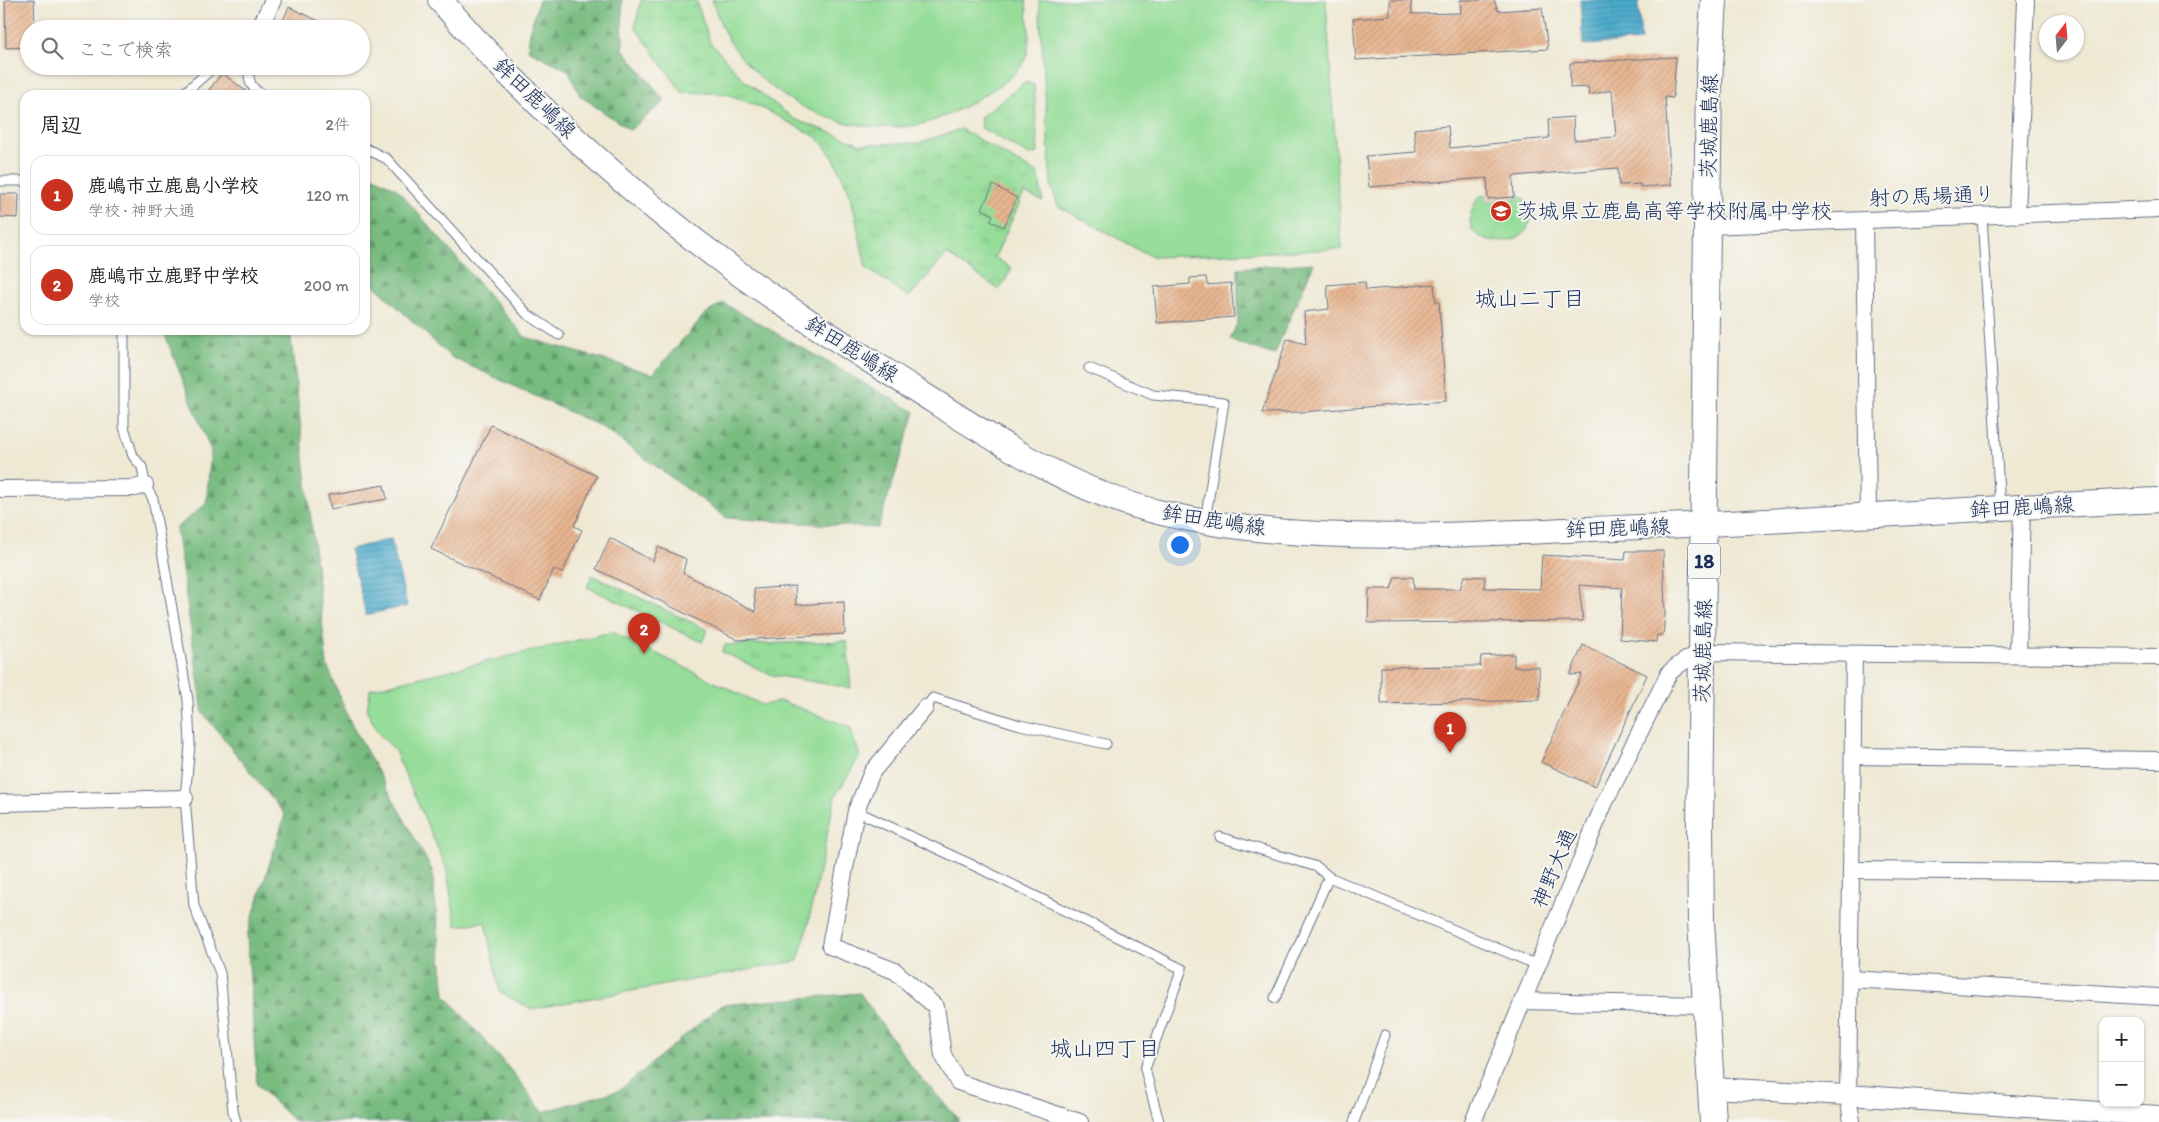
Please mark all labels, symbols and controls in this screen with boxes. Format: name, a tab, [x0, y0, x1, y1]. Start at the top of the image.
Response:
north arrow	[2039, 15, 2084, 60]
search box	[20, 20, 370, 75]
icon: search	[38, 34, 66, 62]
text: ここで検索	[78, 38, 173, 61]
street label: 鉾田鹿嶋線	[489, 52, 582, 143]
street label: 茨城鹿島線	[1695, 73, 1722, 179]
text: 周辺	[40, 112, 82, 137]
text: 2件	[326, 115, 350, 134]
text: 鹿嶋市立鹿島小学校	[88, 174, 259, 197]
street label: 射の馬場通り	[1869, 181, 1995, 210]
text: 1	[53, 186, 61, 205]
text: 120 m	[306, 186, 349, 205]
place label: 茨城県立鹿島高等学校附属中学校	[1517, 198, 1832, 223]
school or university icon: 茨城県立鹿島高等学校附属中学校	[1489, 199, 1513, 223]
text: 学校 · 神野大通	[88, 201, 195, 220]
text: 鹿嶋市立鹿野中学校	[88, 264, 259, 287]
text: 2	[53, 276, 61, 295]
text: 200 m	[304, 276, 349, 295]
district label: 城山二丁目	[1475, 285, 1585, 312]
text: 学校	[88, 291, 120, 310]
street label: 鉾田鹿嶋線	[801, 310, 903, 387]
street label: 鉾田鹿嶋線	[1969, 491, 2075, 522]
street label: 鉾田鹿嶋線	[1160, 499, 1268, 540]
street label: 鉾田鹿嶋線	[1565, 513, 1671, 542]
your location	[1167, 532, 1193, 558]
road number: 18	[1688, 544, 1720, 578]
street label: 茨城鹿島線	[1689, 598, 1716, 704]
pin: 2	[628, 613, 660, 654]
pin: 1	[1434, 712, 1466, 753]
street label: 神野大通	[1526, 824, 1581, 911]
map controls	[2099, 1017, 2144, 1107]
button: +	[2099, 1017, 2144, 1062]
district label: 城山四丁目	[1050, 1035, 1160, 1062]
button: −	[2099, 1062, 2144, 1107]

